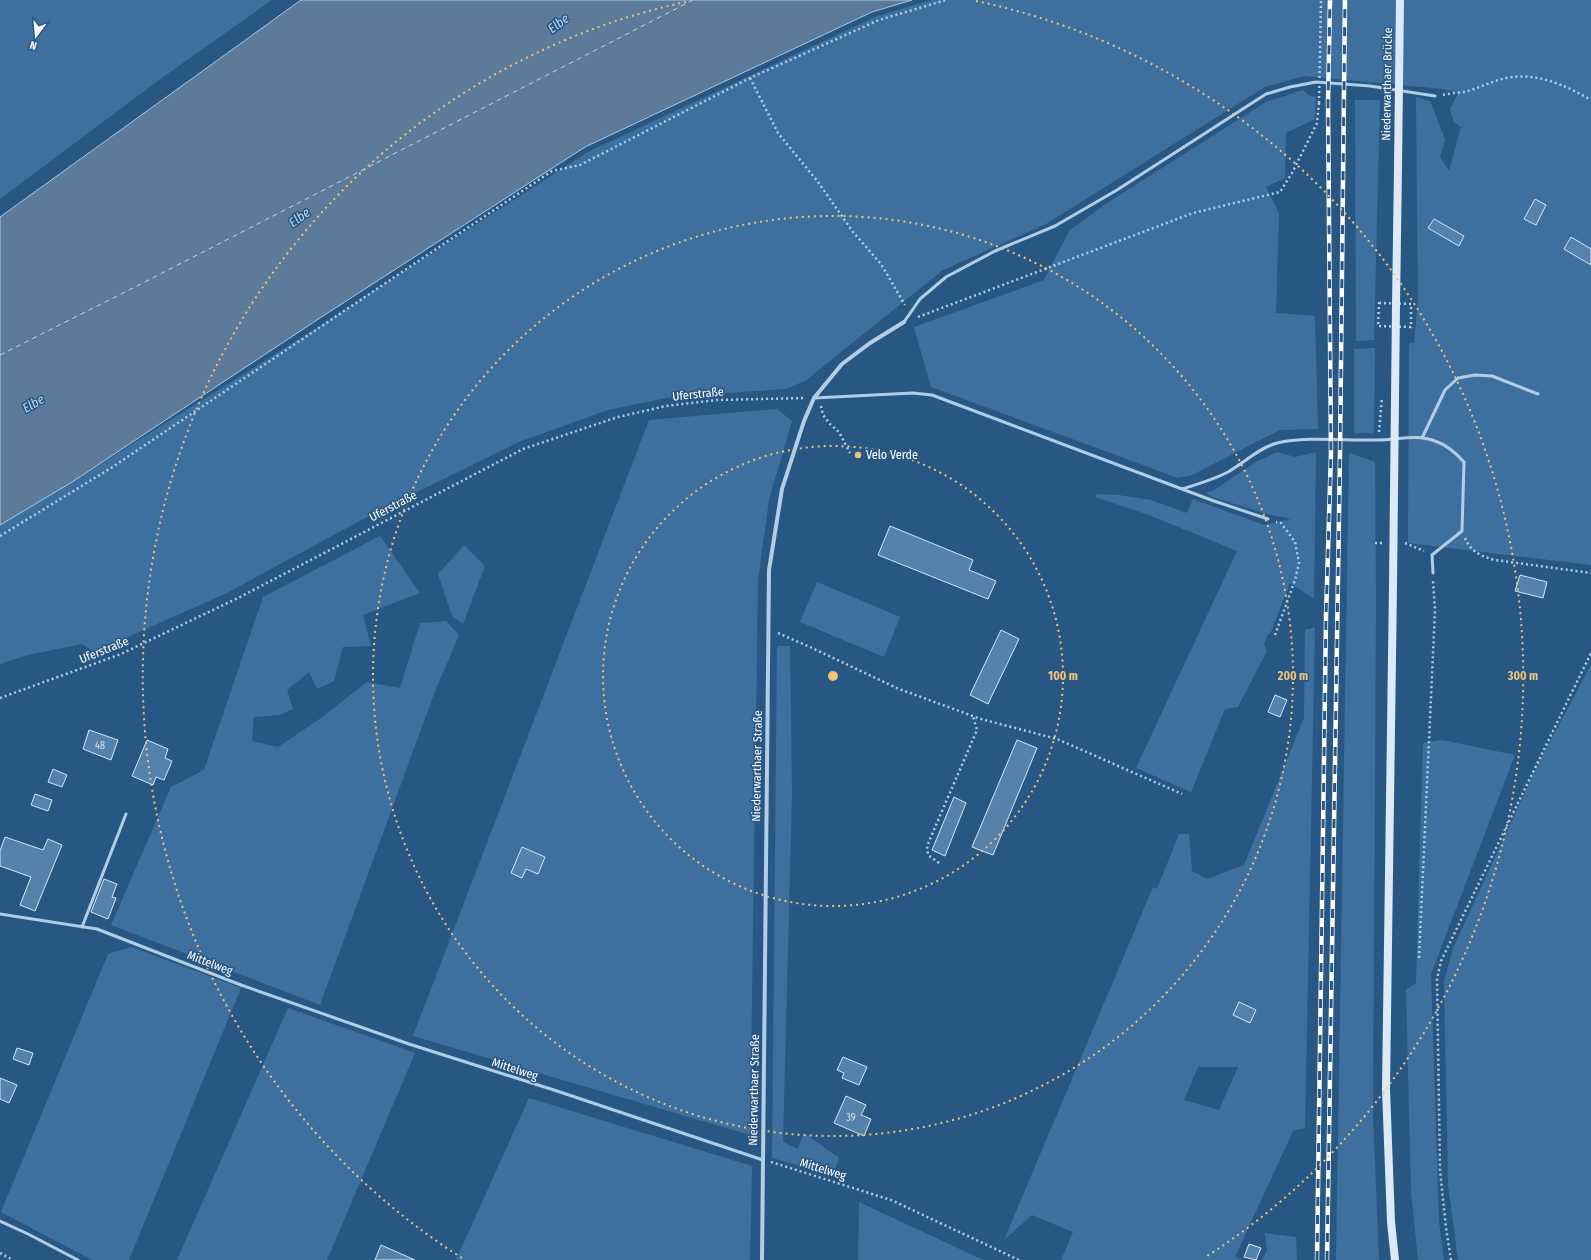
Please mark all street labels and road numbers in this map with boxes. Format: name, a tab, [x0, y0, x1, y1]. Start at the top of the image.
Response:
street label: Niederwarthaer Brücke	[1379, 27, 1395, 141]
street label: Uferstraße	[672, 384, 724, 404]
street label: Uferstraße	[367, 488, 419, 524]
street label: Uferstraße	[77, 634, 131, 666]
street label: Niederwarthaer Straße	[749, 710, 765, 822]
street label: Mittelweg	[185, 948, 235, 978]
street label: Niederwarthaer Straße	[746, 1034, 762, 1146]
street label: Mittelweg	[490, 1055, 540, 1083]
street label: Mittelweg	[798, 1155, 848, 1183]

